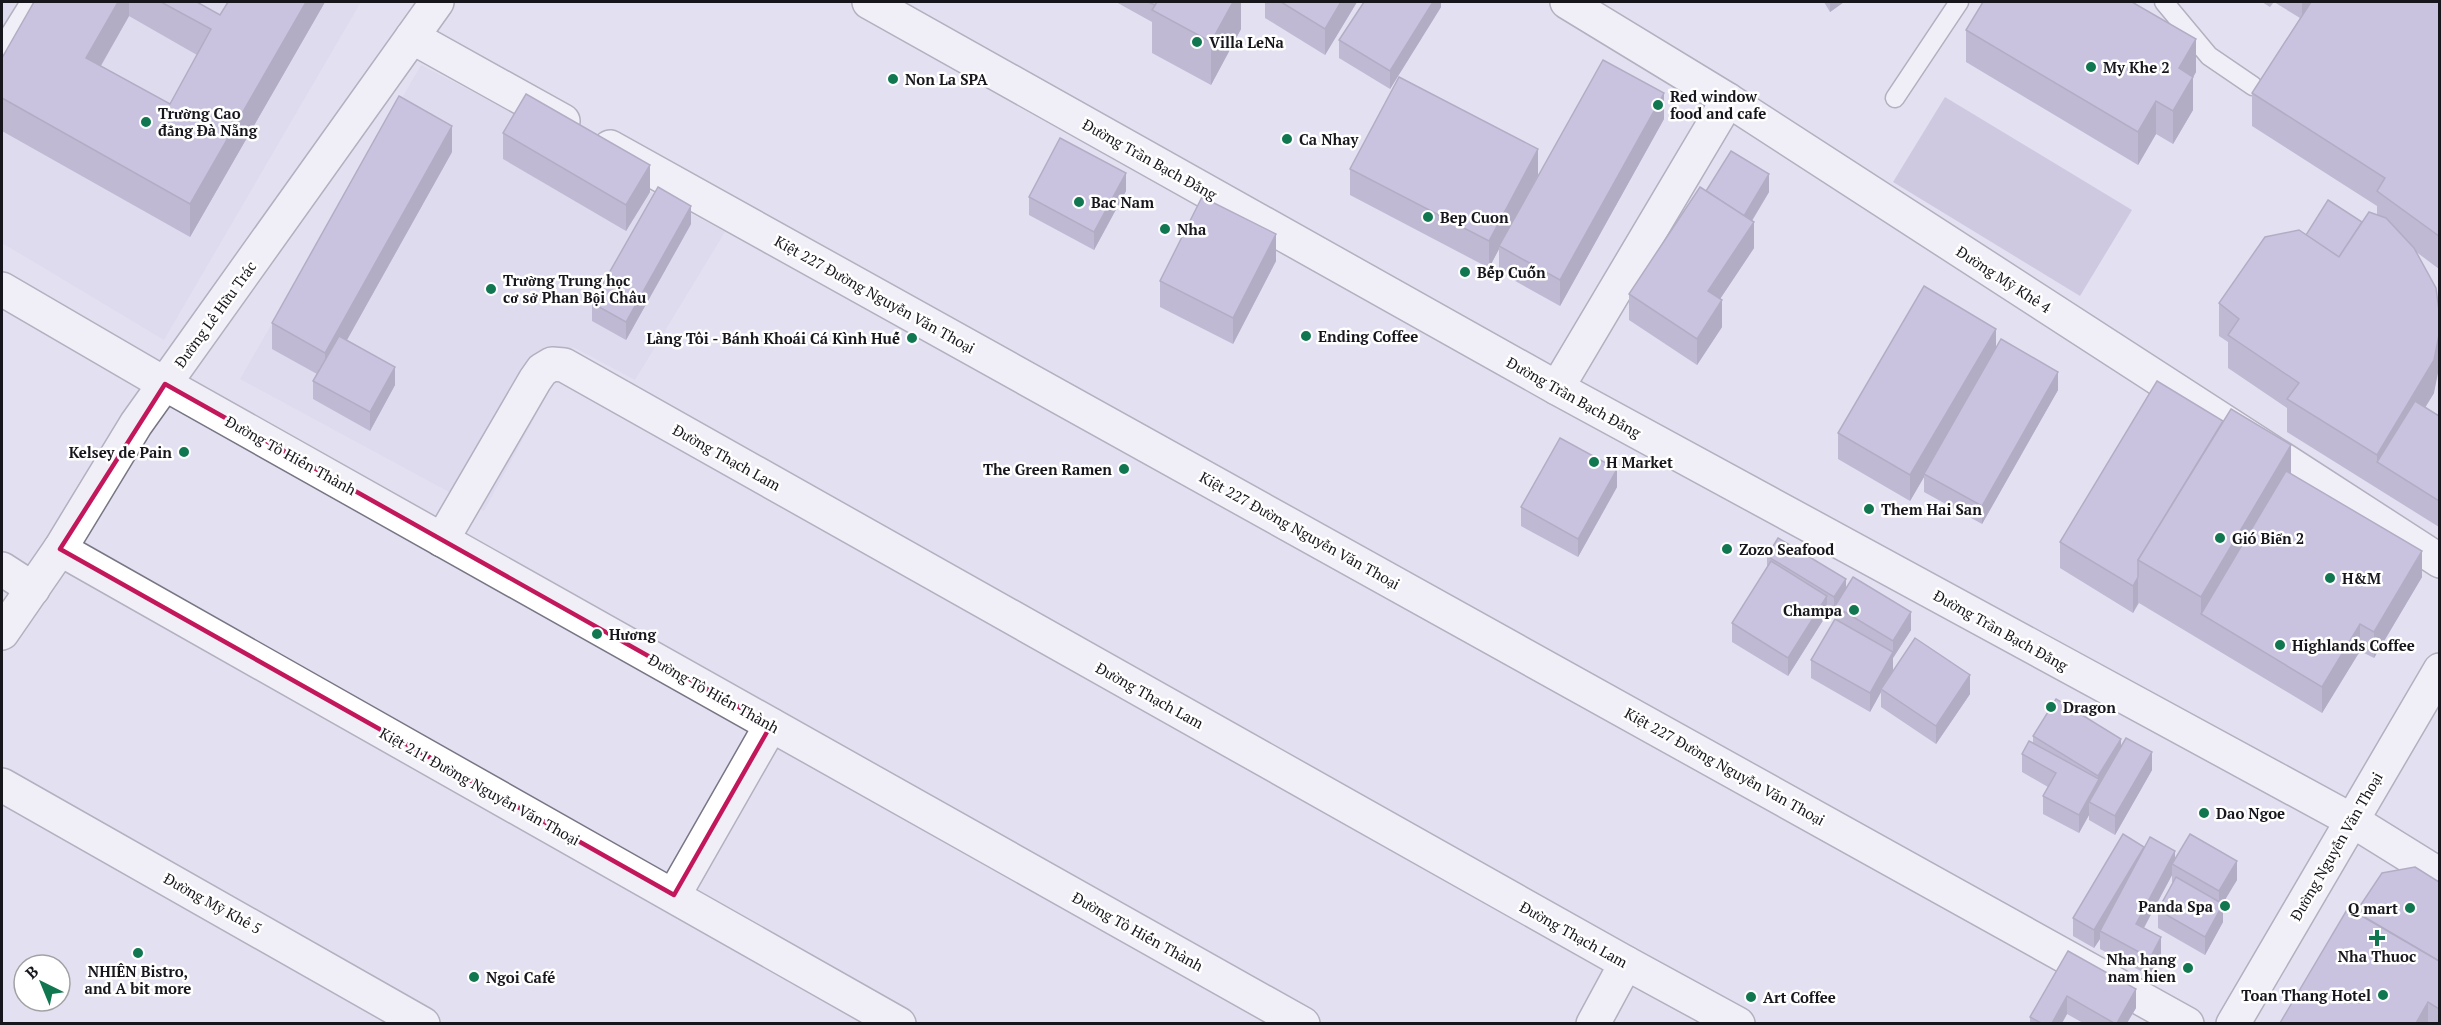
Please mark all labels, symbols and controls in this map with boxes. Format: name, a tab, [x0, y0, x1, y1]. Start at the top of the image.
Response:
place label: Villa LeNa	[1209, 32, 1285, 52]
marker: Villa LeNa	[1190, 35, 1204, 49]
place label: My Khe 2	[2103, 57, 2170, 77]
marker: My Khe 2	[2084, 60, 2098, 74]
place label: Non La SPA	[905, 69, 988, 89]
marker: Non La SPA	[886, 72, 900, 86]
place label: Red window food and cafe	[1670, 86, 1766, 123]
marker: Red window food and cafe	[1651, 98, 1665, 112]
place label: Trường Cao đẳng Đà Nẵng	[158, 103, 258, 140]
street label: Đường Trần Bạch Đằng	[1079, 114, 1222, 205]
marker: Trường Cao đẳng Đà Nẵng	[139, 115, 153, 129]
place label: Ca Nhay	[1299, 129, 1360, 149]
marker: Ca Nhay	[1280, 132, 1294, 146]
place label: Bac Nam	[1091, 192, 1154, 212]
marker: Bac Nam	[1072, 195, 1086, 209]
place label: Bep Cuon	[1440, 207, 1509, 227]
marker: Bep Cuon	[1421, 210, 1435, 224]
place label: Nha	[1177, 219, 1207, 239]
marker: Nha	[1158, 222, 1172, 236]
street label: Kiệt 227 Đường Nguyễn Văn Thoại	[771, 230, 979, 358]
street label: Đường Mỹ Khê 4	[1953, 241, 2055, 317]
street label: Đường Lê Hữu Trác	[170, 257, 260, 371]
place label: Bếp Cuốn	[1477, 262, 1546, 282]
marker: Bếp Cuốn	[1458, 265, 1472, 279]
place label: Trường Trung học cơ sở Phan Bội Châu	[503, 270, 647, 307]
marker: Trường Trung học cơ sở Phan Bội Châu	[484, 282, 498, 296]
place label: Ending Coffee	[1318, 326, 1418, 346]
place label: Làng Tôi - Bánh Khoái Cá Kình Huế	[646, 328, 900, 348]
marker: Ending Coffee	[1299, 329, 1313, 343]
marker: Làng Tôi - Bánh Khoái Cá Kình Huế	[905, 331, 919, 345]
street label: Đường Trần Bạch Đằng	[1503, 352, 1646, 443]
street label: Đường Tô Hiến Thành	[222, 411, 360, 499]
street label: Đường Thạch Lam	[670, 419, 784, 495]
place label: Kelsey de Pain	[69, 442, 172, 462]
marker: Kelsey de Pain	[177, 445, 191, 459]
place label: H Market	[1606, 452, 1673, 472]
marker: H Market	[1587, 455, 1601, 469]
place label: The Green Ramen	[983, 459, 1112, 479]
marker: The Green Ramen	[1117, 462, 1131, 476]
street label: Kiệt 227 Đường Nguyễn Văn Thoại	[1196, 466, 1404, 594]
place label: Them Hai San	[1881, 499, 1982, 519]
marker: Them Hai San	[1862, 502, 1876, 516]
place label: Gió Biển 2	[2232, 528, 2304, 548]
marker: Gió Biển 2	[2213, 531, 2227, 545]
place label: Zozo Seafood	[1739, 539, 1834, 559]
marker: Zozo Seafood	[1720, 542, 1734, 556]
place label: H&M	[2342, 568, 2381, 588]
marker: H&M	[2323, 571, 2337, 585]
street label: Đường Trần Bạch Đằng	[1930, 585, 2073, 676]
place label: Champa	[1783, 600, 1843, 620]
marker: Champa	[1847, 603, 1861, 617]
place label: Hương	[609, 624, 657, 644]
marker: Hương	[590, 627, 604, 641]
place label: Highlands Coffee	[2292, 635, 2415, 655]
marker: Highlands Coffee	[2273, 638, 2287, 652]
street label: Đường Tô Hiến Thành	[645, 649, 783, 737]
street label: Đường Thạch Lam	[1093, 657, 1207, 733]
place label: Dragon	[2063, 697, 2116, 717]
marker: Dragon	[2044, 700, 2058, 714]
street label: Kiệt 227 Đường Nguyễn Văn Thoại	[1621, 702, 1829, 830]
street label: Kiệt 211 Đường Nguyễn Văn Thoại	[376, 722, 584, 850]
street label: Đường Nguyễn Văn Thoại	[2285, 768, 2387, 924]
place label: Dao Ngoe	[2216, 803, 2285, 823]
marker: Dao Ngoe	[2197, 806, 2211, 820]
street label: Đường Mỹ Khê 5	[160, 868, 266, 938]
street label: Đường Tô Hiến Thành	[1069, 887, 1207, 975]
street label: Đường Thạch Lam	[1517, 896, 1631, 972]
place label: Panda Spa	[2138, 896, 2214, 916]
place label: Q mart	[2348, 898, 2398, 918]
marker: Panda Spa	[2218, 899, 2232, 913]
marker: Q mart	[2403, 901, 2417, 915]
marker: Nha Thuoc	[2370, 931, 2384, 945]
marker: NHIÊN Bistro, and A bit more	[131, 946, 145, 960]
place label: Nha Thuoc	[2338, 946, 2416, 966]
place label: Nha hang nam hien	[2107, 949, 2177, 986]
north arrow	[12, 953, 72, 1013]
text: B	[20, 960, 43, 984]
place label: NHIÊN Bistro, and A bit more	[85, 961, 191, 998]
marker: Nha hang nam hien	[2181, 961, 2195, 975]
place label: Ngoi Café	[486, 967, 555, 987]
marker: Ngoi Café	[467, 970, 481, 984]
place label: Toan Thang Hotel	[2241, 985, 2371, 1005]
place label: Art Coffee	[1763, 987, 1836, 1007]
marker: Toan Thang Hotel	[2376, 988, 2390, 1002]
marker: Art Coffee	[1744, 990, 1758, 1004]

